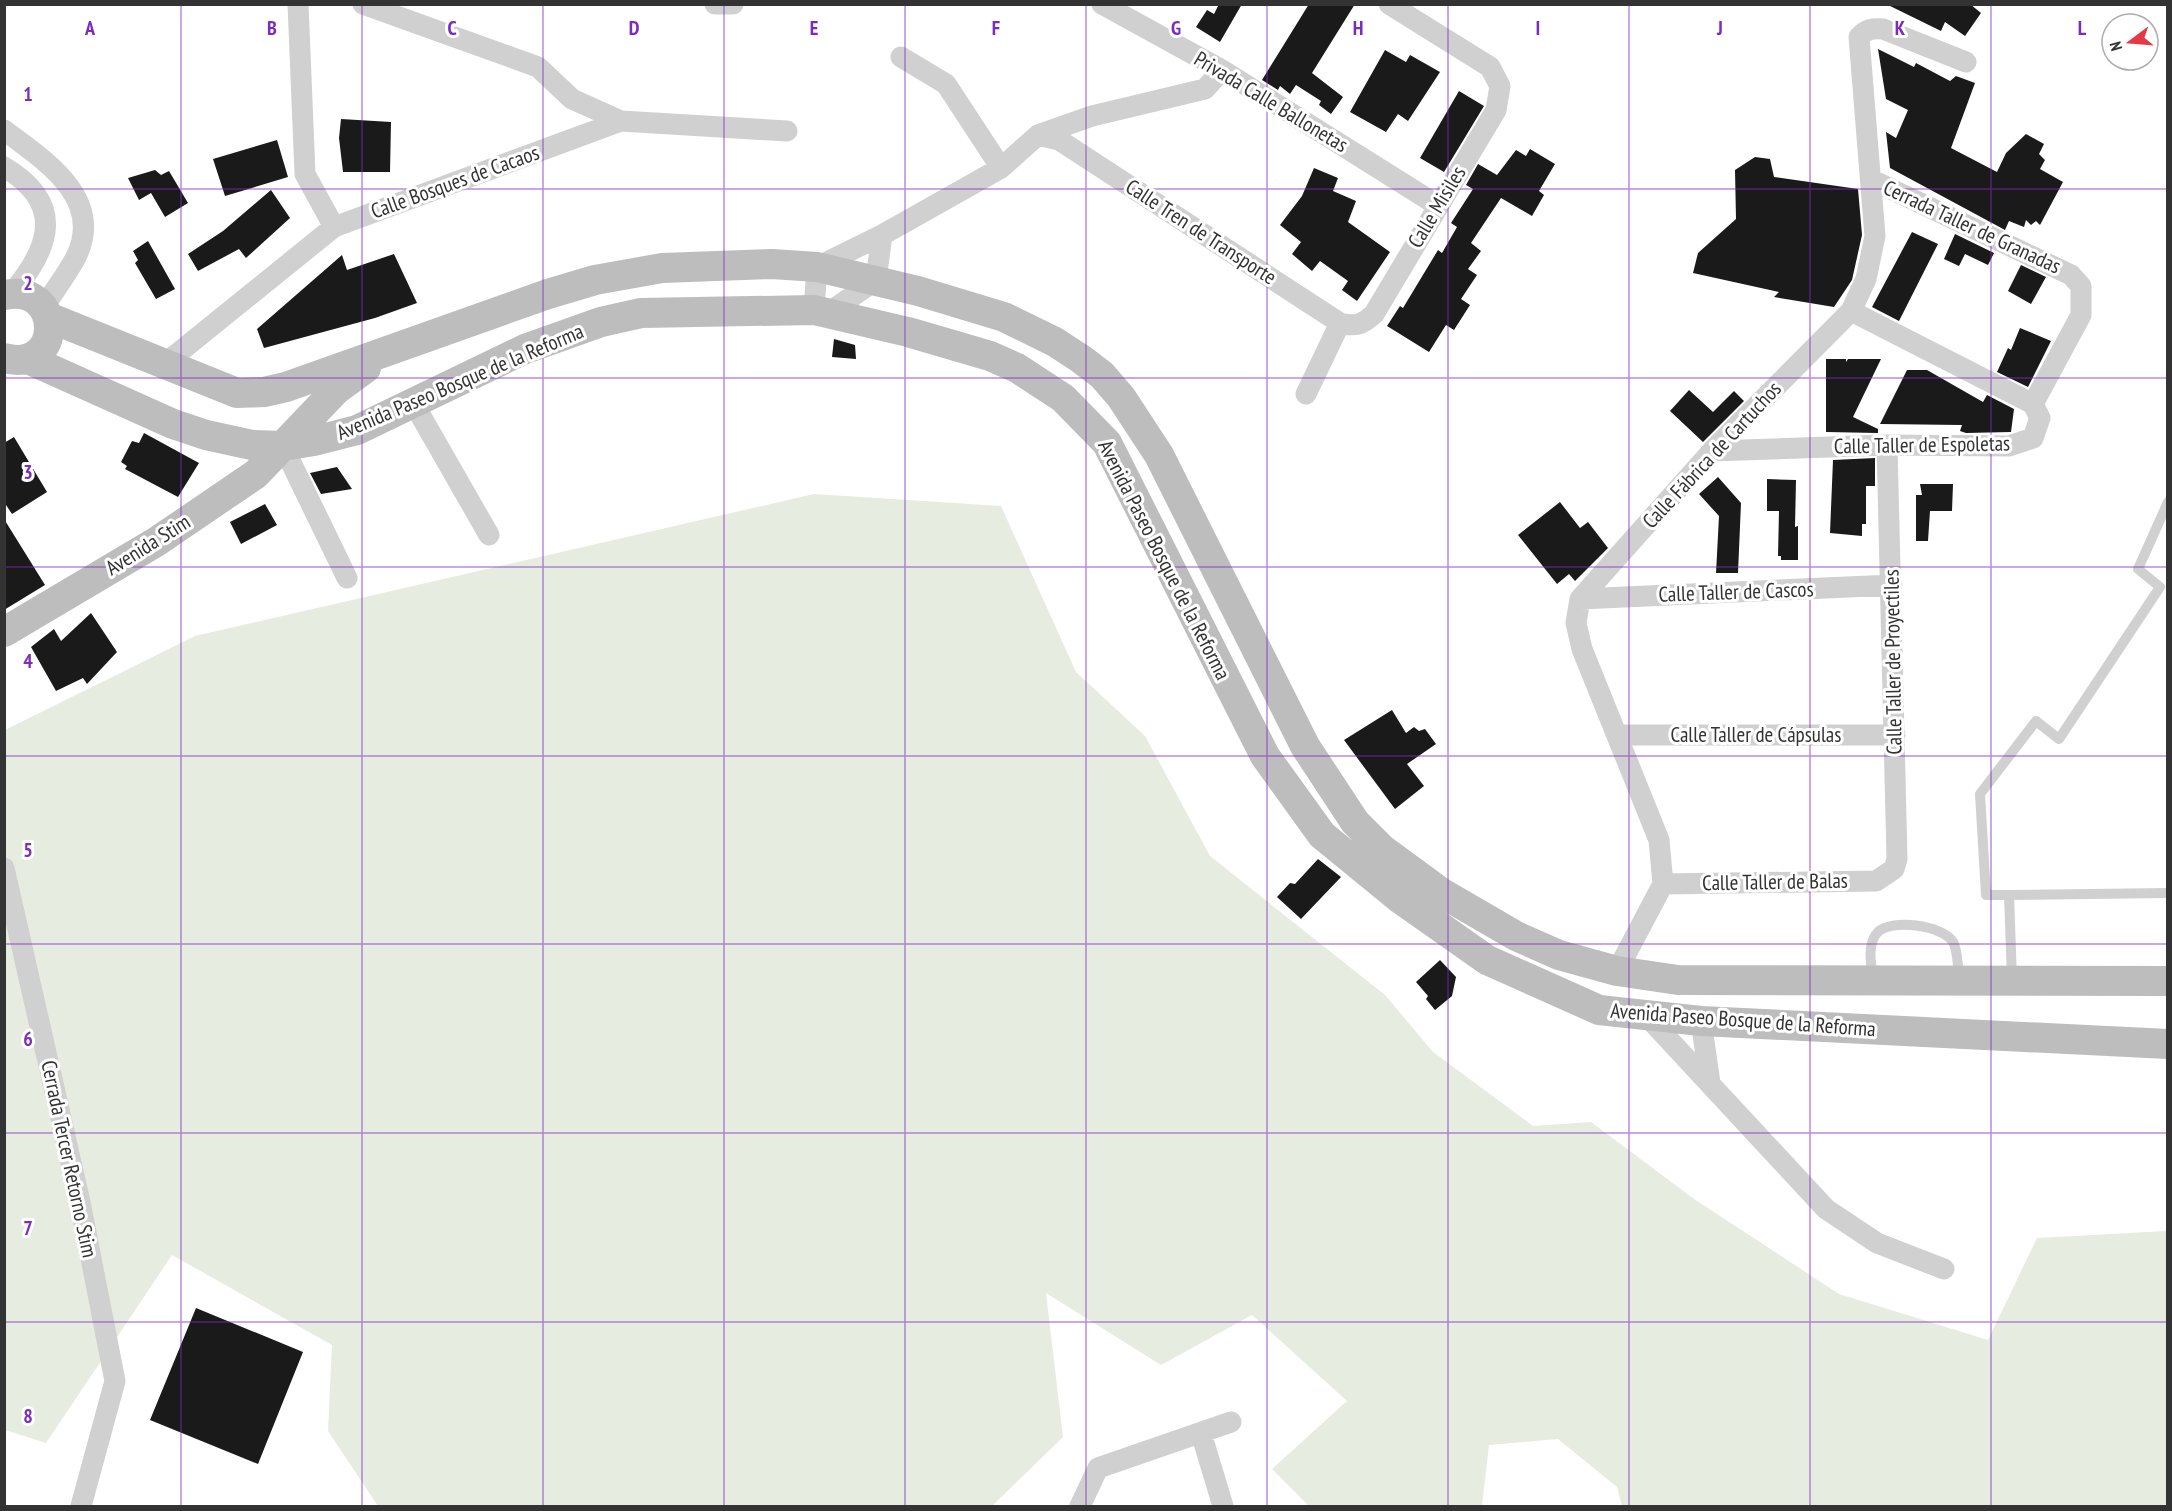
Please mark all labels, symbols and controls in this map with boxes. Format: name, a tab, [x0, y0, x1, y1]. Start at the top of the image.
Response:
north arrow	[2100, 12, 2160, 72]
text: A	[84, 15, 96, 41]
text: B	[267, 15, 277, 41]
text: C	[447, 15, 457, 41]
text: D	[629, 15, 640, 41]
text: E	[810, 15, 818, 41]
text: F	[992, 15, 1000, 41]
text: G	[1171, 15, 1181, 41]
text: H	[1353, 15, 1363, 41]
text: I	[1536, 15, 1540, 41]
text: J	[1716, 15, 1723, 41]
text: K	[1895, 15, 1906, 41]
text: L	[2078, 15, 2087, 41]
text: N	[2105, 39, 2126, 53]
street label: Privada Calle Ballonetas	[1189, 45, 1353, 158]
text: 1	[23, 81, 33, 107]
street label: Calle Bosques de Cacaos	[367, 139, 543, 225]
street label: Calle Misiles	[1402, 161, 1472, 253]
street label: Calle Tren de Transporte	[1121, 173, 1282, 290]
street label: Cerrada Taller de Granadas	[1879, 174, 2065, 279]
text: 2	[23, 270, 33, 296]
street label: Avenida Paseo Bosque de la Reforma	[332, 317, 587, 446]
street label: Calle Fábrica de Cartuchos	[1636, 375, 1787, 534]
street label: Calle Taller de Espoletas	[1834, 429, 2010, 460]
street label: Avenida Paseo Bosque de la Reforma	[1092, 435, 1237, 684]
text: 3	[23, 459, 33, 485]
street label: Avenida Stim	[100, 508, 195, 581]
street label: Calle Taller de Proyectiles	[1877, 569, 1908, 755]
street label: Calle Taller de Cascos	[1658, 575, 1814, 608]
text: 4	[23, 648, 33, 674]
street label: Calle Taller de Cápsulas	[1671, 721, 1841, 748]
text: 5	[23, 837, 33, 863]
street label: Calle Taller de Balas	[1702, 867, 1848, 896]
street label: Avenida Paseo Bosque de la Reforma	[1610, 997, 1876, 1042]
text: 6	[23, 1026, 33, 1052]
street label: Cerrada Tercer Retorno Stim	[35, 1058, 104, 1260]
text: 7	[23, 1215, 33, 1241]
text: 8	[23, 1403, 33, 1429]

